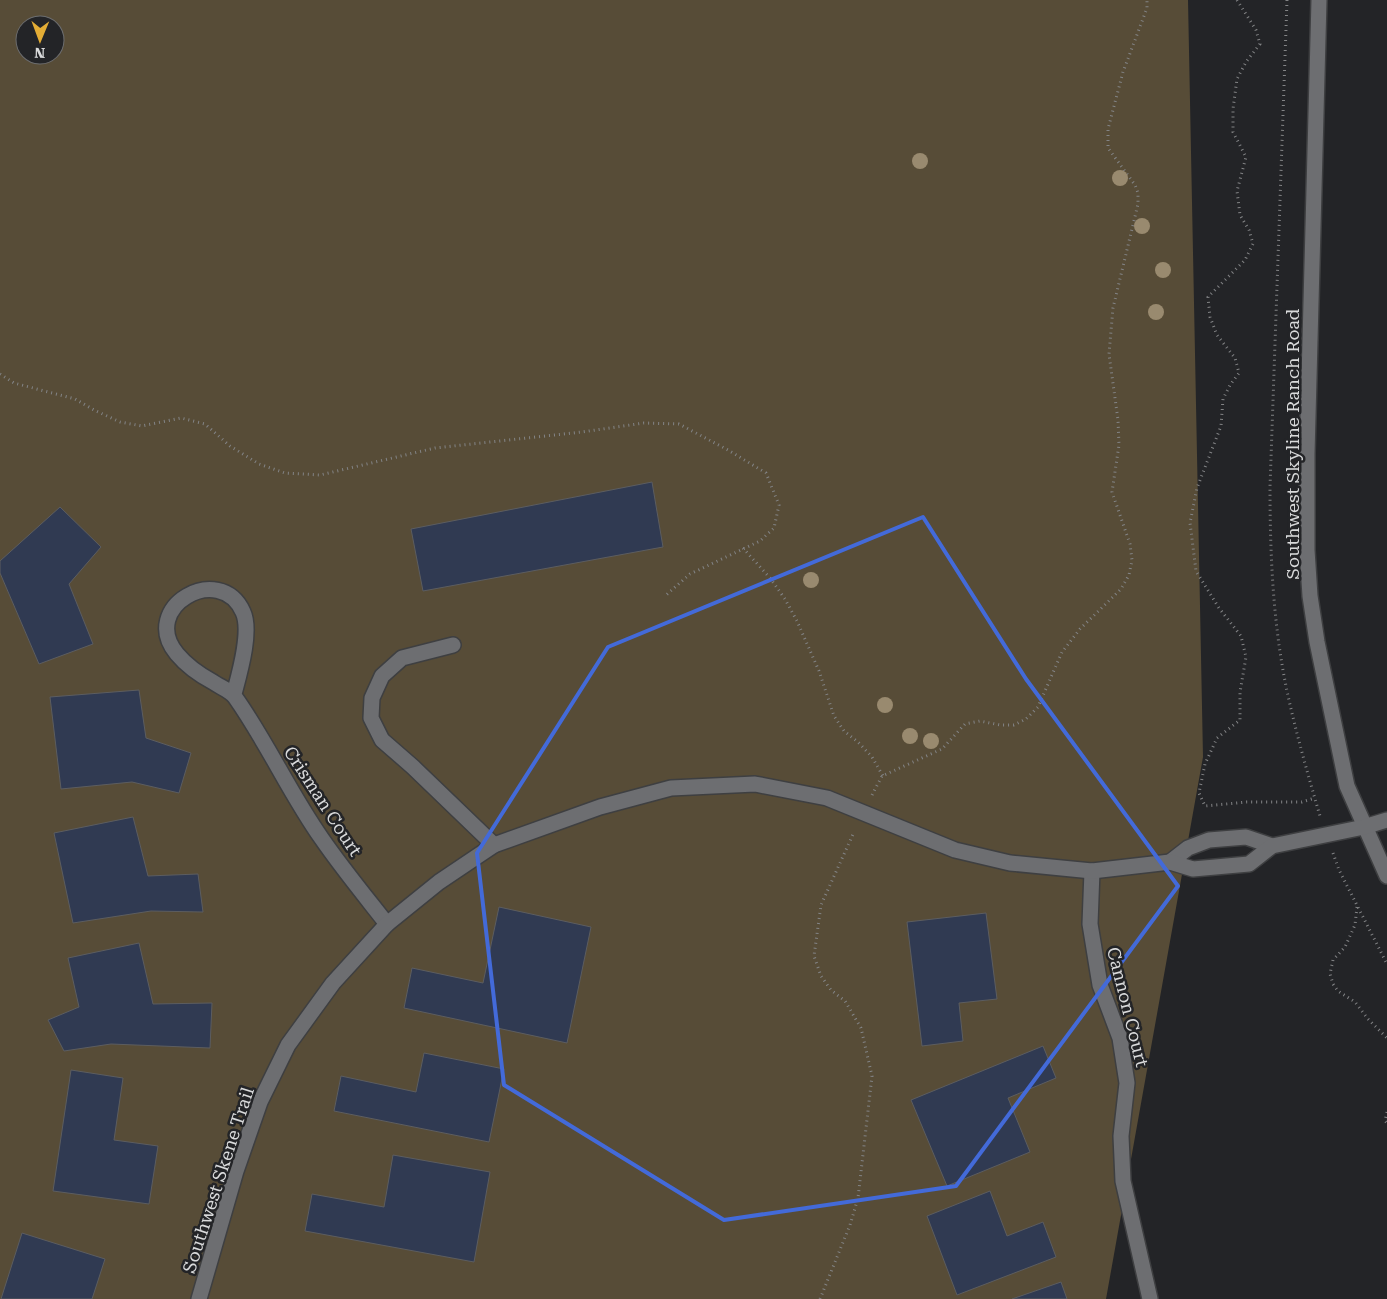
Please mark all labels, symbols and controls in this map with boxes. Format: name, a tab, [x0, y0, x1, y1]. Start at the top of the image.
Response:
north arrow	[15, 15, 65, 65]
text: N	[34, 45, 45, 61]
street label: Southwest Skyline Ranch Road	[1282, 308, 1303, 579]
street label: Crisman Court	[280, 742, 366, 860]
street label: Cannon Court	[1103, 945, 1153, 1069]
street label: Southwest Skene Trail	[178, 1084, 258, 1276]

